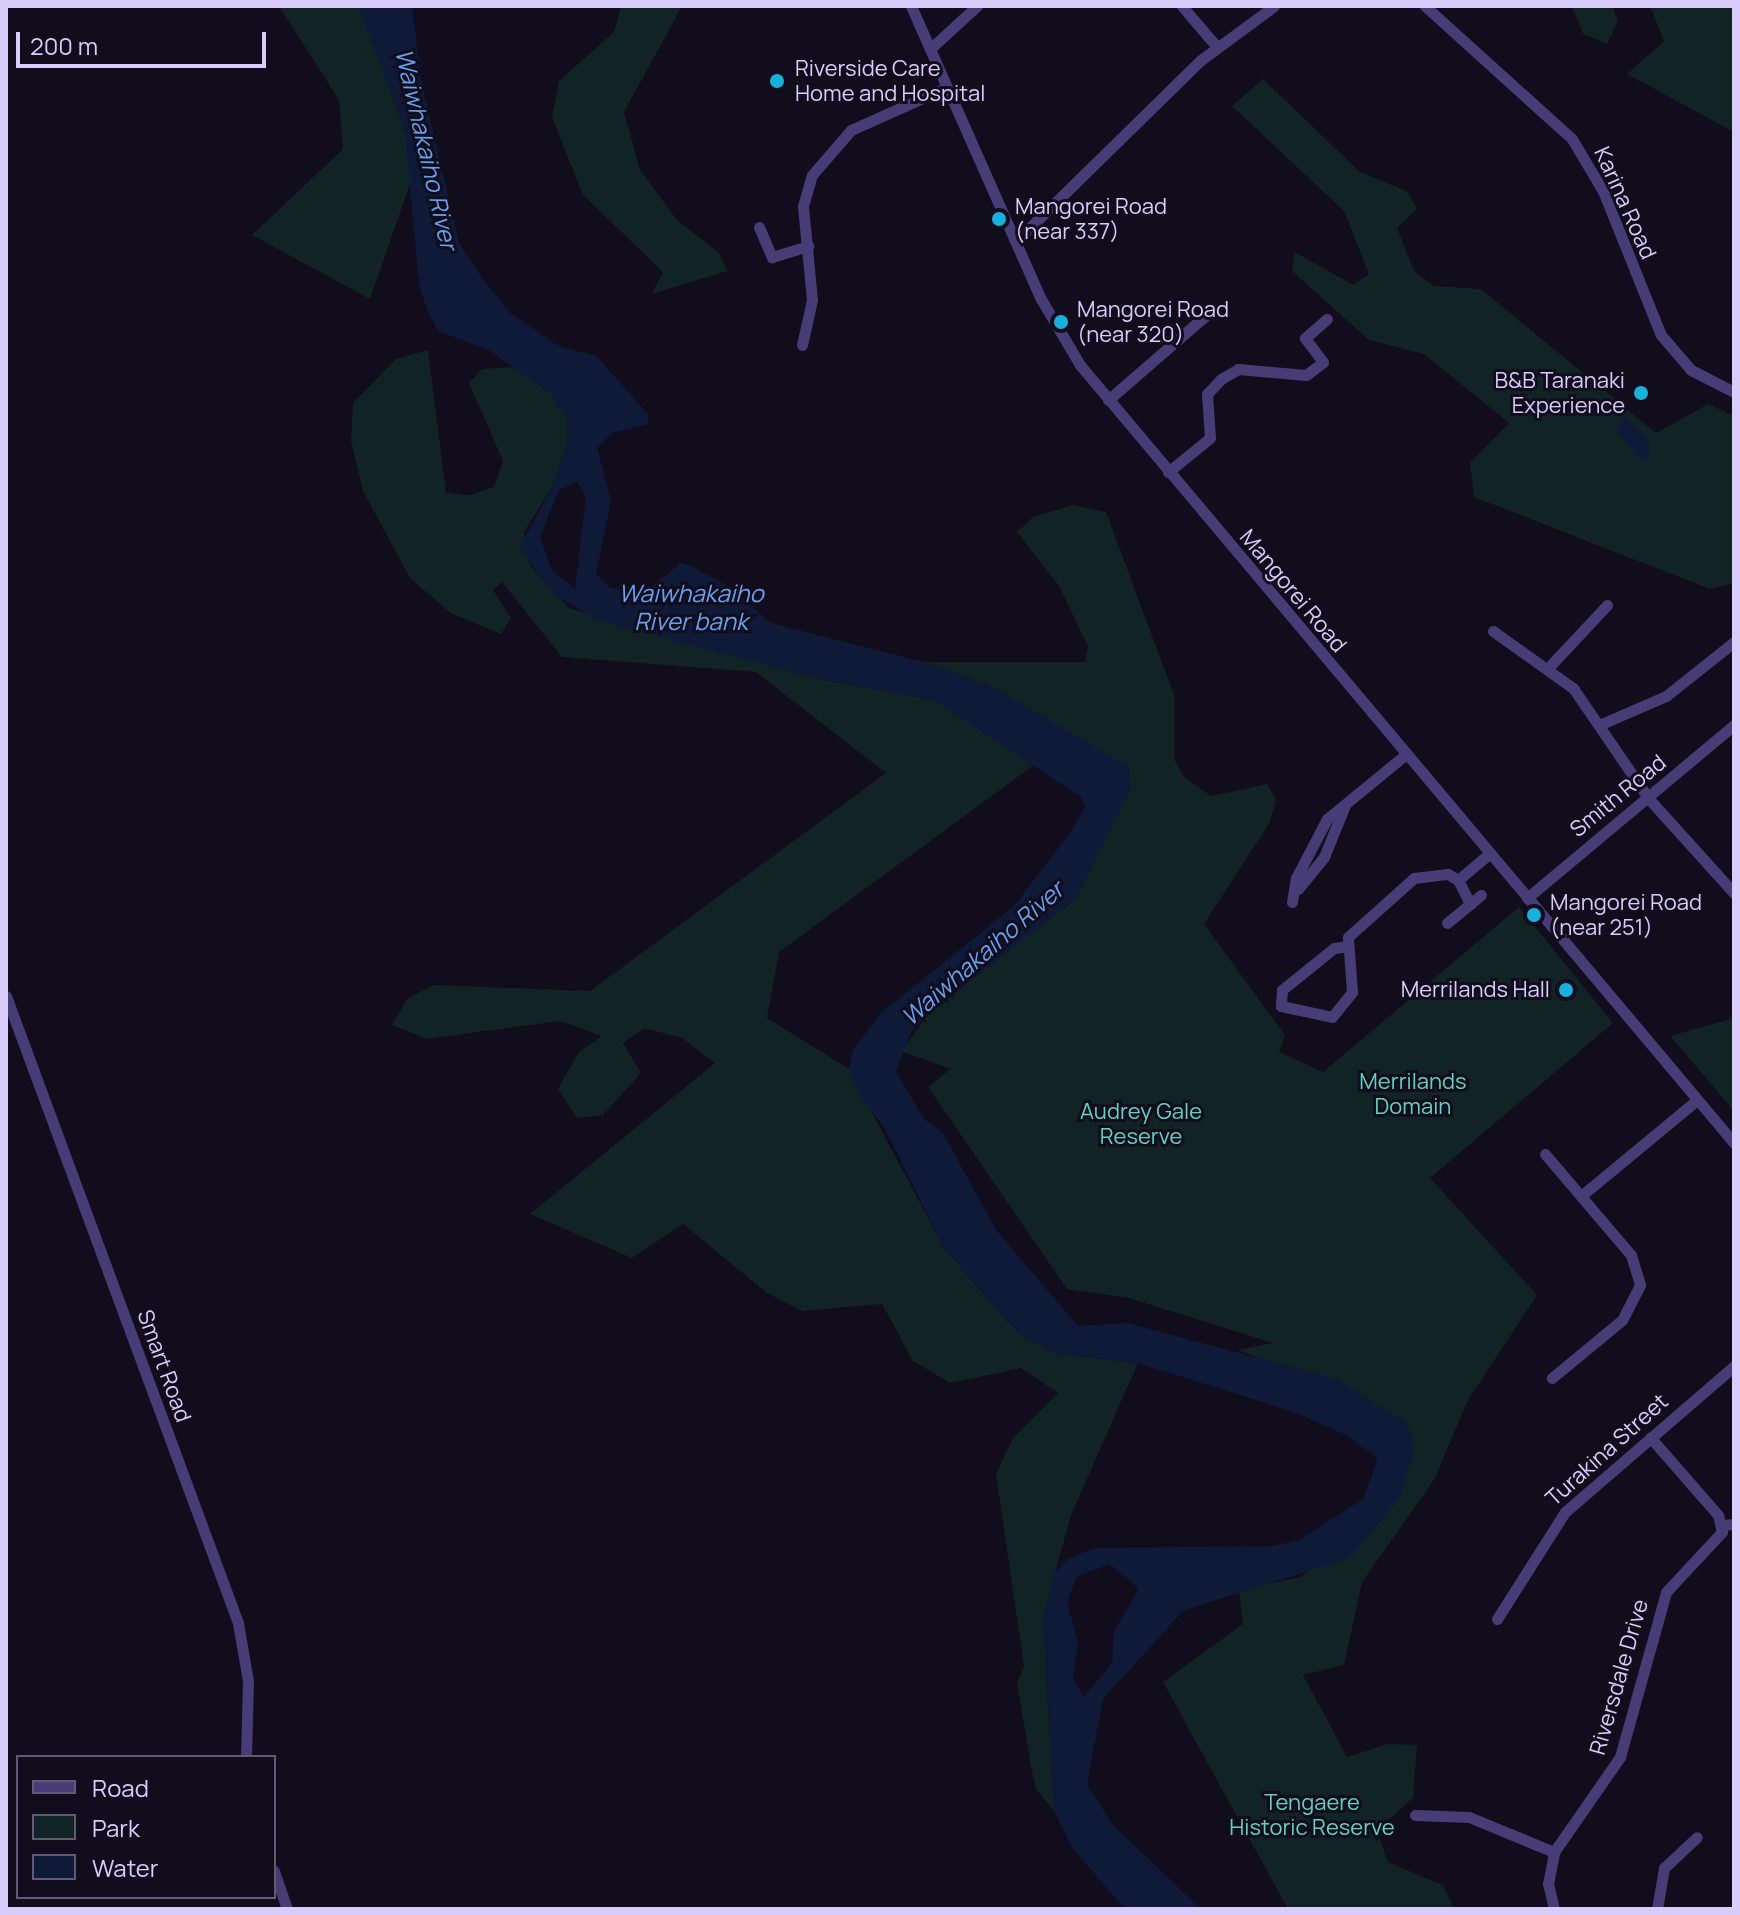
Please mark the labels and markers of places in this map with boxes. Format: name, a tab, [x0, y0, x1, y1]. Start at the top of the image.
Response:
place label: Riverside Care Home and Hospital	[795, 55, 985, 106]
marker: Riverside Care Home and Hospital	[766, 70, 788, 92]
place label: Mangorei Road (near 337)	[1015, 193, 1167, 244]
marker: Mangorei Road (near 337)	[990, 210, 1008, 228]
place label: Mangorei Road (near 320)	[1077, 296, 1229, 348]
marker: Mangorei Road (near 320)	[1052, 313, 1070, 331]
place label: B&B Taranaki Experience	[1494, 367, 1625, 418]
marker: B&B Taranaki Experience	[1632, 384, 1650, 402]
place label: Mangorei Road (near 251)	[1550, 889, 1702, 940]
marker: Mangorei Road (near 251)	[1525, 906, 1543, 924]
place label: Merrilands Hall	[1401, 977, 1550, 1003]
marker: Merrilands Hall	[1557, 981, 1575, 999]

